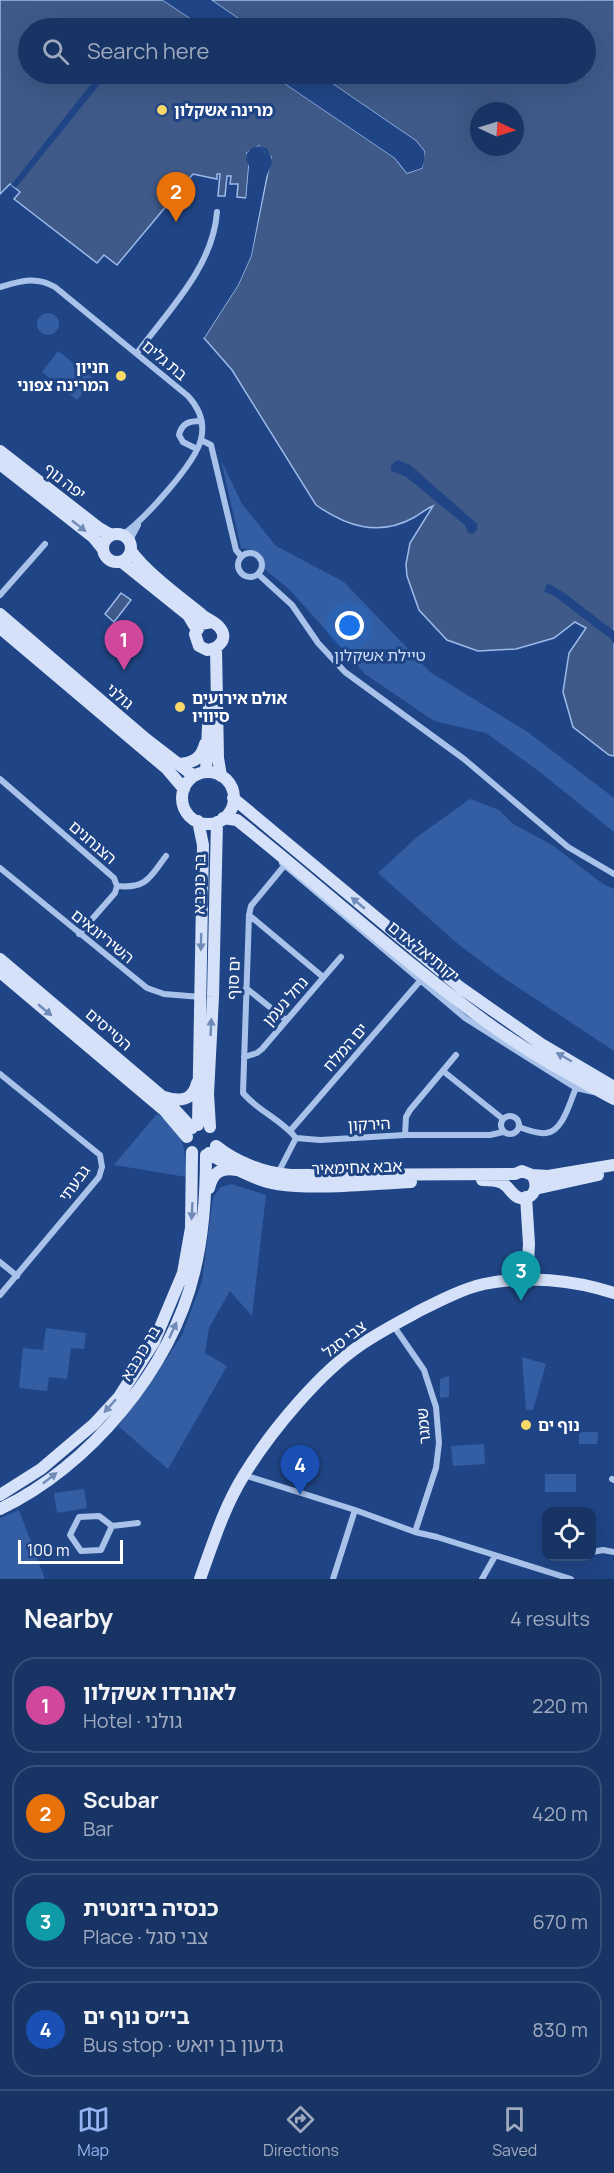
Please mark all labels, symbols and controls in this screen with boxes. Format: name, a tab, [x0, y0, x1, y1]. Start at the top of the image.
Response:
search box	[18, 18, 596, 84]
icon: search	[39, 35, 72, 68]
text: Search here	[87, 36, 209, 66]
place label: מרינה אשקלון	[174, 99, 273, 121]
north arrow	[470, 102, 524, 156]
marker: מרינה אשקלון	[155, 103, 169, 117]
pin: 2	[156, 172, 195, 222]
street label: בת גלים	[138, 335, 192, 385]
place label: חניון המרינה צפוני	[17, 356, 109, 396]
marker: חניון המרינה צפוני	[114, 369, 128, 383]
street label: יפה נוף	[39, 458, 91, 504]
one-way arrow	[71, 520, 87, 533]
your location	[335, 611, 364, 640]
pin: 1	[104, 620, 144, 670]
park label: טיילת אשקלון	[334, 644, 426, 666]
street label: גולני	[102, 678, 138, 714]
place label: אולם אירועים סיוויו	[192, 687, 287, 727]
marker: אולם אירועים סיוויו	[173, 700, 187, 714]
street label: הצנחנים	[64, 815, 122, 869]
street label: בר כוכבא	[187, 853, 211, 915]
one-way arrow	[351, 897, 366, 910]
street label: השיריונאים	[67, 904, 139, 968]
street label: יקותיאל אדם	[384, 915, 464, 987]
one-way arrow	[196, 933, 206, 952]
street label: ים סוף	[221, 956, 245, 1000]
street label: נחל נעמן	[257, 971, 313, 1031]
one-way arrow	[37, 1003, 53, 1016]
street label: הטייסים	[81, 1003, 137, 1055]
one-way arrow	[207, 1017, 216, 1036]
street label: ים המלח	[318, 1018, 372, 1076]
one-way arrow	[555, 1052, 572, 1062]
street label: הירקון	[347, 1112, 391, 1136]
street label: אבא אחימאיר	[311, 1154, 403, 1180]
street label: גבעתי	[53, 1160, 95, 1206]
one-way arrow	[188, 1201, 197, 1220]
pin: 3	[502, 1252, 540, 1301]
street label: צבי סגל	[317, 1315, 371, 1363]
street label: בר כוכבא	[115, 1321, 165, 1385]
one-way arrow	[169, 1322, 178, 1339]
one-way arrow	[104, 1398, 117, 1413]
street label: שמגר	[410, 1407, 436, 1445]
place label: נוף ים	[538, 1414, 580, 1436]
marker: נוף ים	[519, 1418, 533, 1432]
pin: 4	[280, 1446, 320, 1495]
one-way arrow	[42, 1472, 58, 1485]
map controls	[542, 1507, 596, 1561]
button: locate	[542, 1507, 596, 1561]
scale bar	[18, 1537, 123, 1564]
text: 100 m	[27, 1539, 70, 1561]
text: Nearby	[24, 1600, 113, 1636]
text: 4 results	[510, 1605, 590, 1632]
text: לאונרדו אשקלון	[83, 1677, 236, 1707]
text: 1	[41, 1692, 50, 1719]
text: 220 m	[532, 1692, 588, 1719]
text: Hotel · גולני	[83, 1707, 182, 1734]
text: Scubar	[83, 1785, 159, 1815]
text: 2	[40, 1800, 51, 1827]
text: 420 m	[532, 1800, 588, 1827]
text: Bar	[83, 1815, 114, 1842]
text: כנסיה ביזנטית	[83, 1893, 219, 1923]
text: 3	[40, 1908, 51, 1935]
text: 670 m	[532, 1908, 588, 1935]
text: Place · צבי סגל	[83, 1923, 208, 1950]
text: בי״ס נוף ים	[83, 2001, 190, 2031]
text: 4	[39, 2016, 52, 2043]
text: 830 m	[532, 2016, 588, 2043]
text: Bus stop · גדעון בן יואש	[83, 2031, 284, 2058]
tab: Map	[77, 2103, 110, 2161]
tab: Directions	[263, 2103, 339, 2161]
tab: Saved	[492, 2103, 537, 2161]

